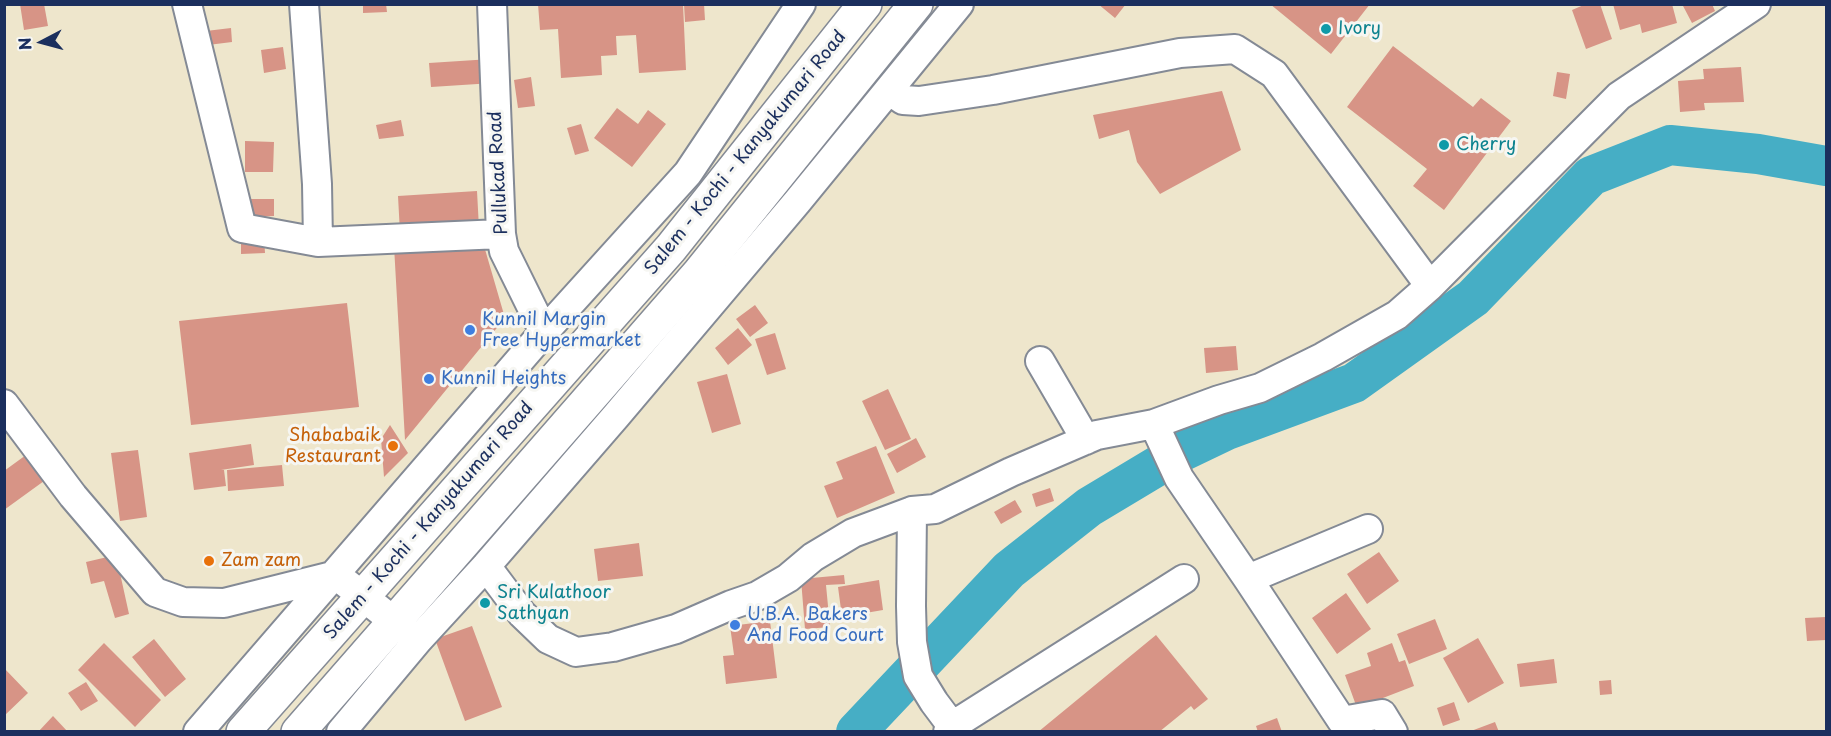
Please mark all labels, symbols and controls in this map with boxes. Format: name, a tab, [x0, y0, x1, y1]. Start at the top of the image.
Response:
north arrow	[12, 12, 72, 72]
place label: Ivory	[1338, 18, 1381, 40]
marker: Ivory	[1319, 22, 1333, 36]
street label: Salem - Kochi - Kanyakumari Road	[641, 27, 851, 279]
text: N	[12, 36, 37, 51]
street label: Pullukad Road	[485, 111, 513, 235]
place label: Cherry	[1456, 134, 1516, 156]
marker: Cherry	[1437, 138, 1451, 152]
place label: Kunnil Margin Free Hypermarket	[482, 309, 641, 352]
marker: Kunnil Margin Free Hypermarket	[463, 323, 477, 337]
place label: Kunnil Heights	[441, 368, 566, 390]
marker: Kunnil Heights	[422, 372, 436, 386]
street label: Salem - Kochi - Kanyakumari Road	[320, 398, 538, 644]
place label: Shababaik Restaurant	[285, 425, 381, 468]
marker: Shababaik Restaurant	[386, 439, 400, 453]
place label: Zam zam	[221, 550, 301, 572]
marker: Zam zam	[202, 554, 216, 568]
place label: Sri Kulathoor Sathyan	[497, 582, 611, 624]
marker: Sri Kulathoor Sathyan	[478, 596, 492, 610]
place label: U.B.A. Bakers And Food Court	[747, 604, 884, 646]
marker: U.B.A. Bakers And Food Court	[728, 618, 742, 632]

